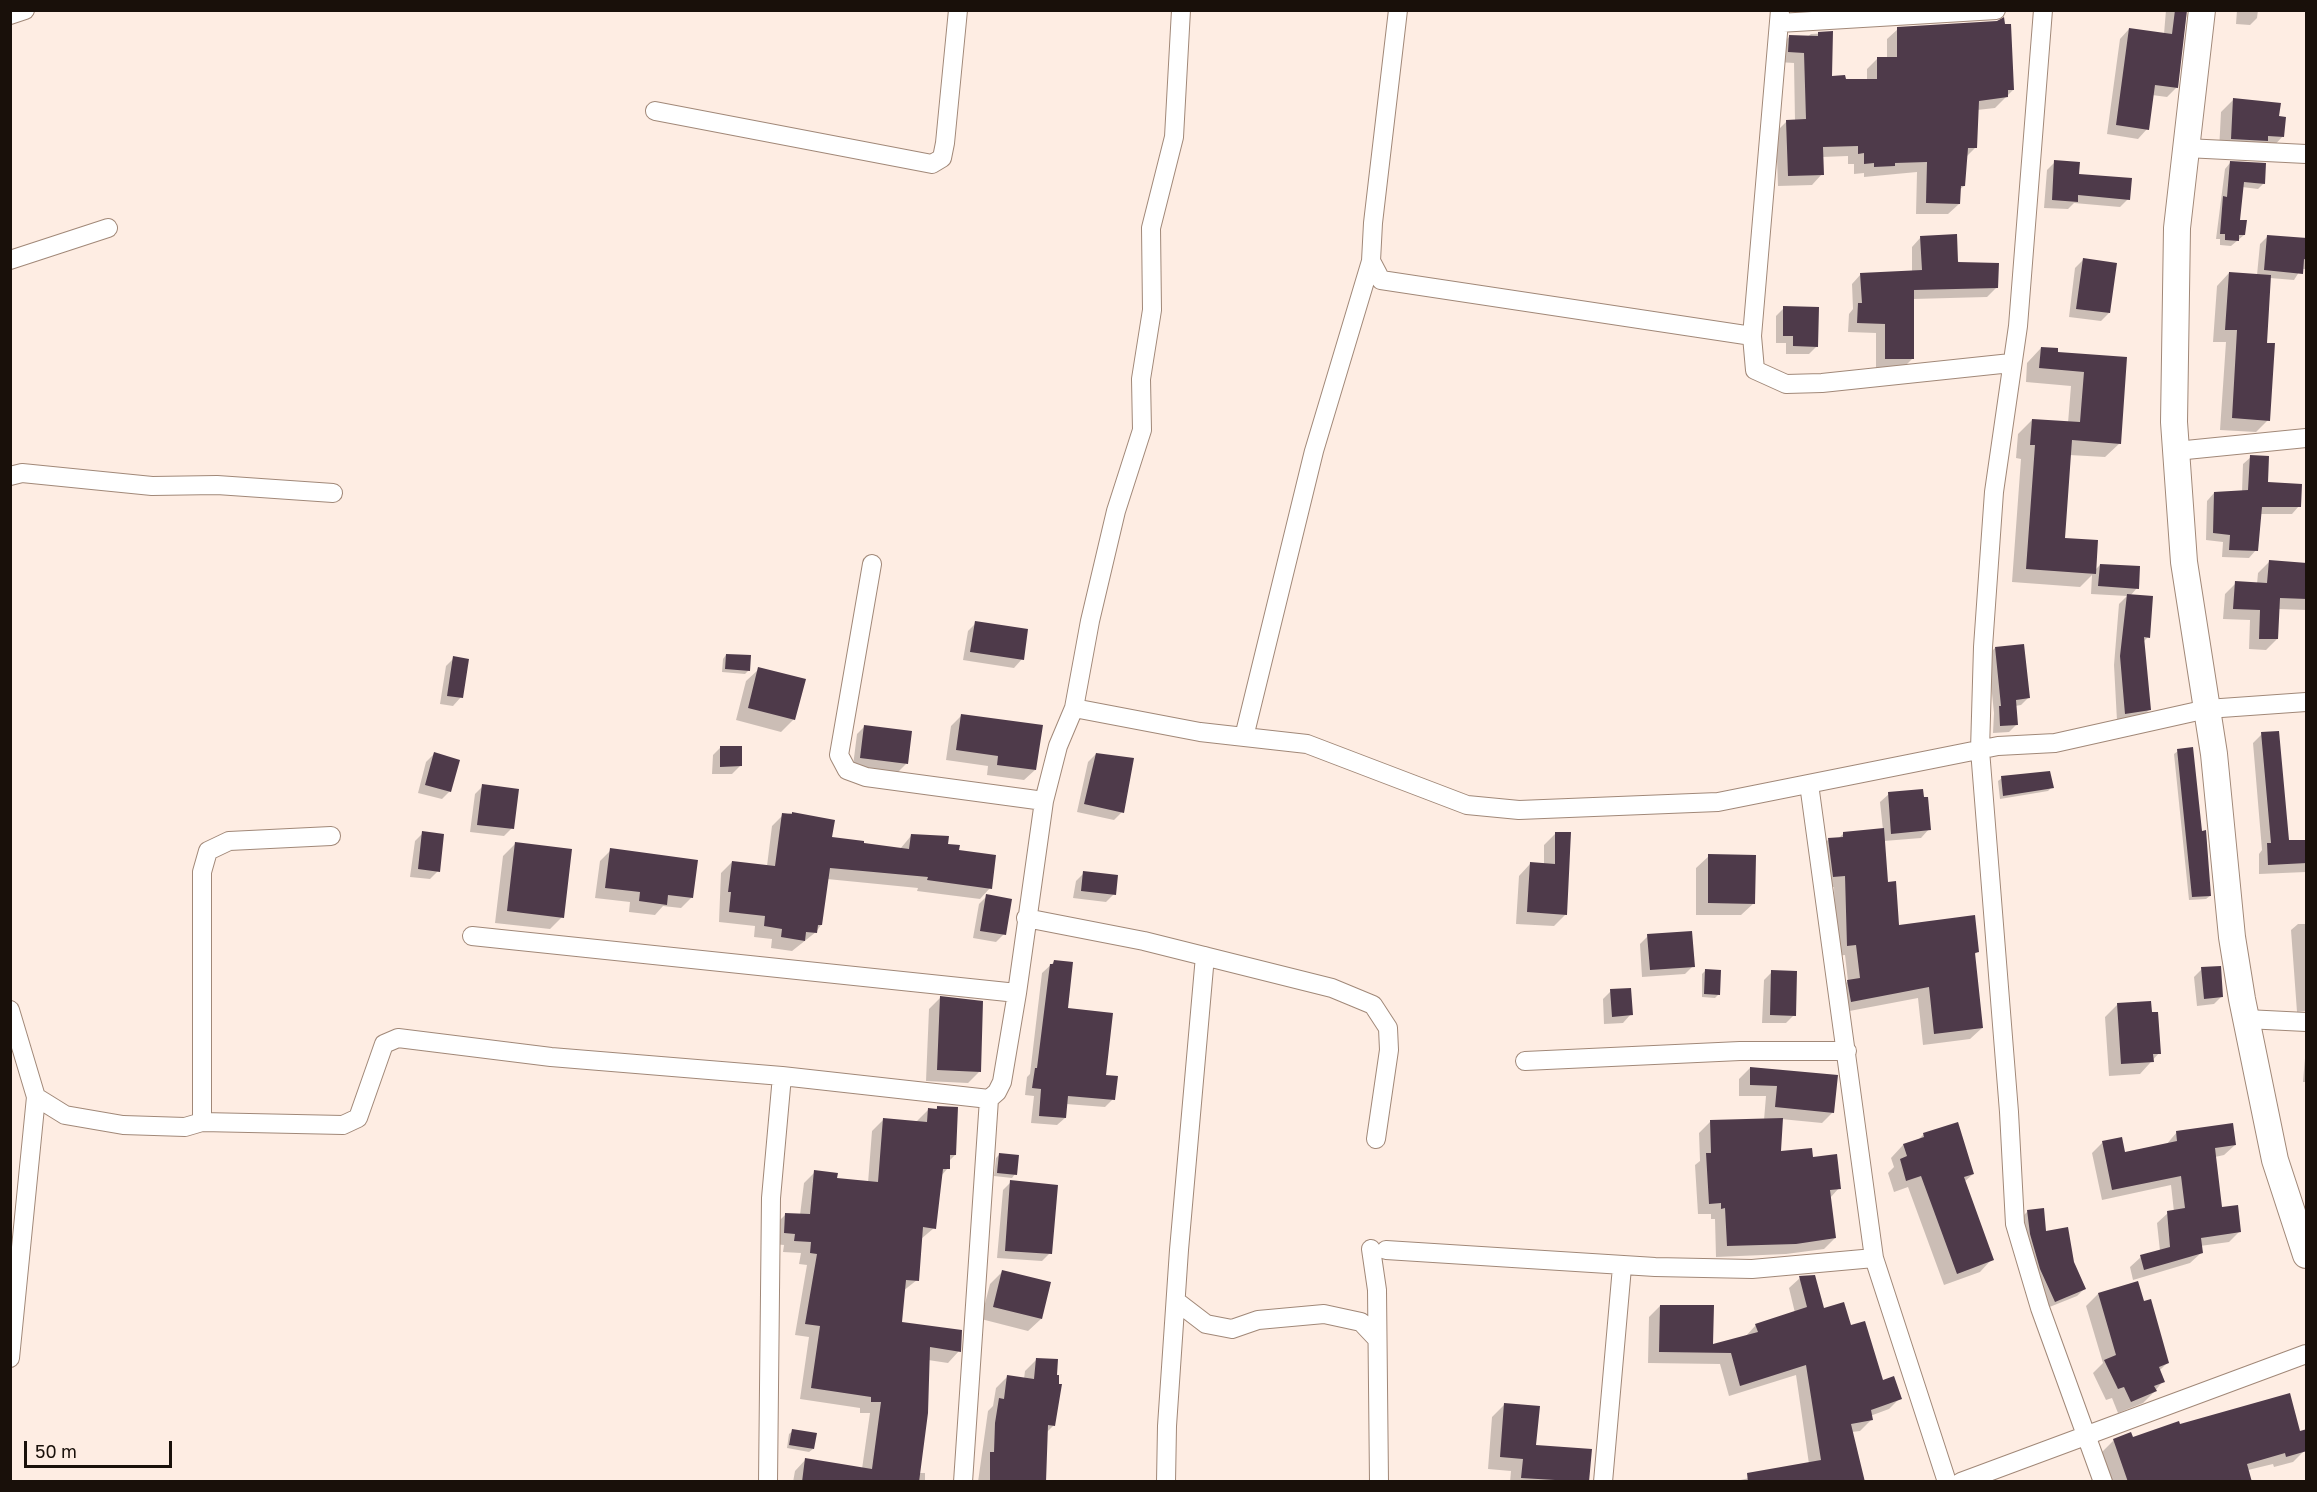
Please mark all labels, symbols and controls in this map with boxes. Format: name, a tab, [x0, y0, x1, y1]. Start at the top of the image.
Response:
scale bar	[27, 1429, 176, 1467]
text: 50 m	[35, 1440, 77, 1462]

